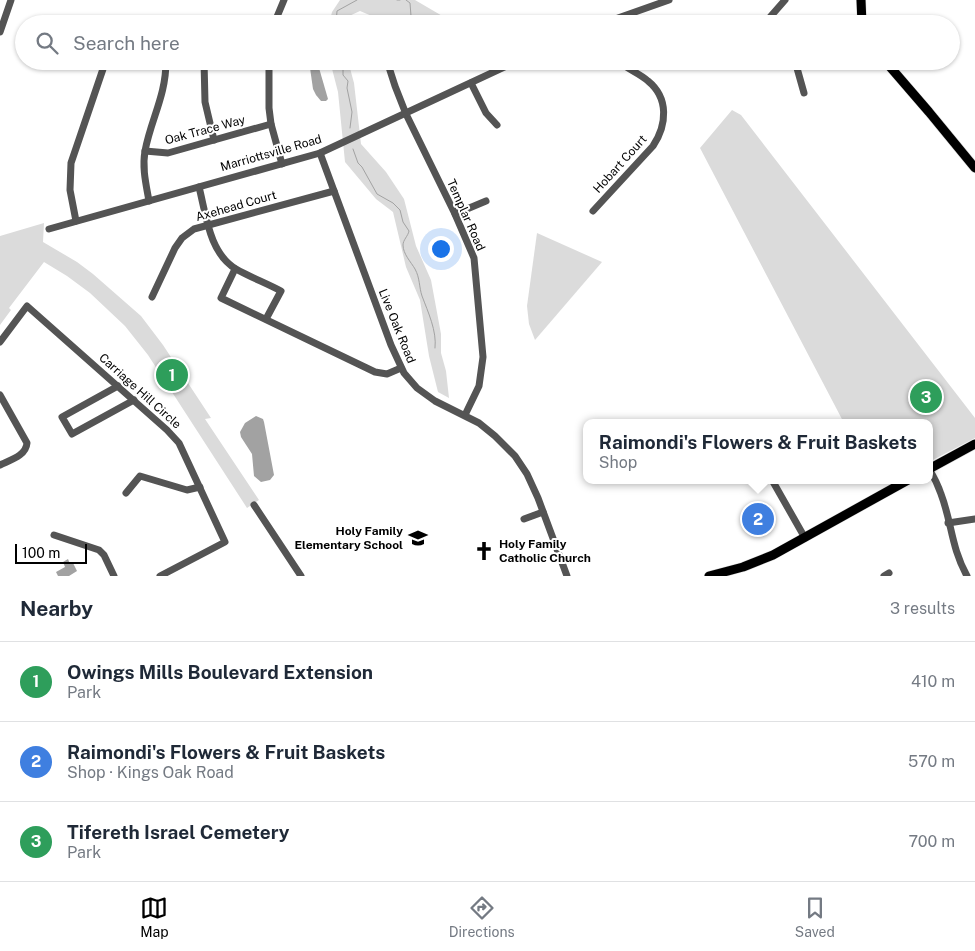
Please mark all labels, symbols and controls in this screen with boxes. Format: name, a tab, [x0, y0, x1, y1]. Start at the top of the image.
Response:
search box	[15, 15, 960, 70]
icon: search	[33, 29, 61, 57]
text: Search here	[73, 32, 180, 54]
street label: Oak Trace Way	[163, 112, 247, 147]
street label: Marriottsville Road	[219, 132, 323, 174]
street label: Hobart Court	[590, 132, 650, 196]
street label: Templar Road	[444, 177, 488, 253]
street label: Axehead Court	[194, 188, 278, 224]
your location	[428, 236, 454, 262]
street label: Live Oak Road	[376, 287, 418, 365]
street label: Carriage Hill Circle	[96, 351, 184, 432]
pin: 1	[156, 356, 188, 394]
pin: 3	[910, 378, 942, 416]
popup	[583, 419, 933, 484]
text: Raimondi's Flowers & Fruit Baskets	[599, 431, 917, 453]
text: Shop	[599, 453, 637, 472]
pin: 2	[742, 500, 774, 538]
place label: Holy Family Elementary School	[295, 524, 403, 552]
school or university icon: Holy Family Elementary School	[407, 527, 429, 549]
place label: Holy Family Catholic Church	[499, 537, 591, 565]
church icon: Holy Family Catholic Church	[473, 540, 495, 562]
scale bar	[15, 541, 88, 564]
text: 100 m	[22, 545, 60, 561]
text: Nearby	[20, 596, 93, 621]
text: 3 results	[890, 599, 955, 618]
text: Owings Mills Boulevard Extension	[67, 661, 373, 683]
text: 1	[33, 672, 39, 691]
text: 410 m	[911, 672, 955, 691]
text: Park	[67, 683, 101, 702]
text: Raimondi's Flowers & Fruit Baskets	[67, 741, 385, 763]
text: 2	[31, 752, 41, 771]
text: 570 m	[908, 752, 955, 771]
text: Shop · Kings Oak Road	[67, 763, 234, 782]
text: Tifereth Israel Cemetery	[67, 821, 289, 843]
text: 3	[31, 832, 41, 851]
text: 700 m	[909, 832, 955, 851]
text: Park	[67, 843, 101, 862]
tab: Map	[140, 894, 169, 940]
tab: Directions	[449, 894, 515, 940]
tab: Saved	[795, 894, 835, 940]

